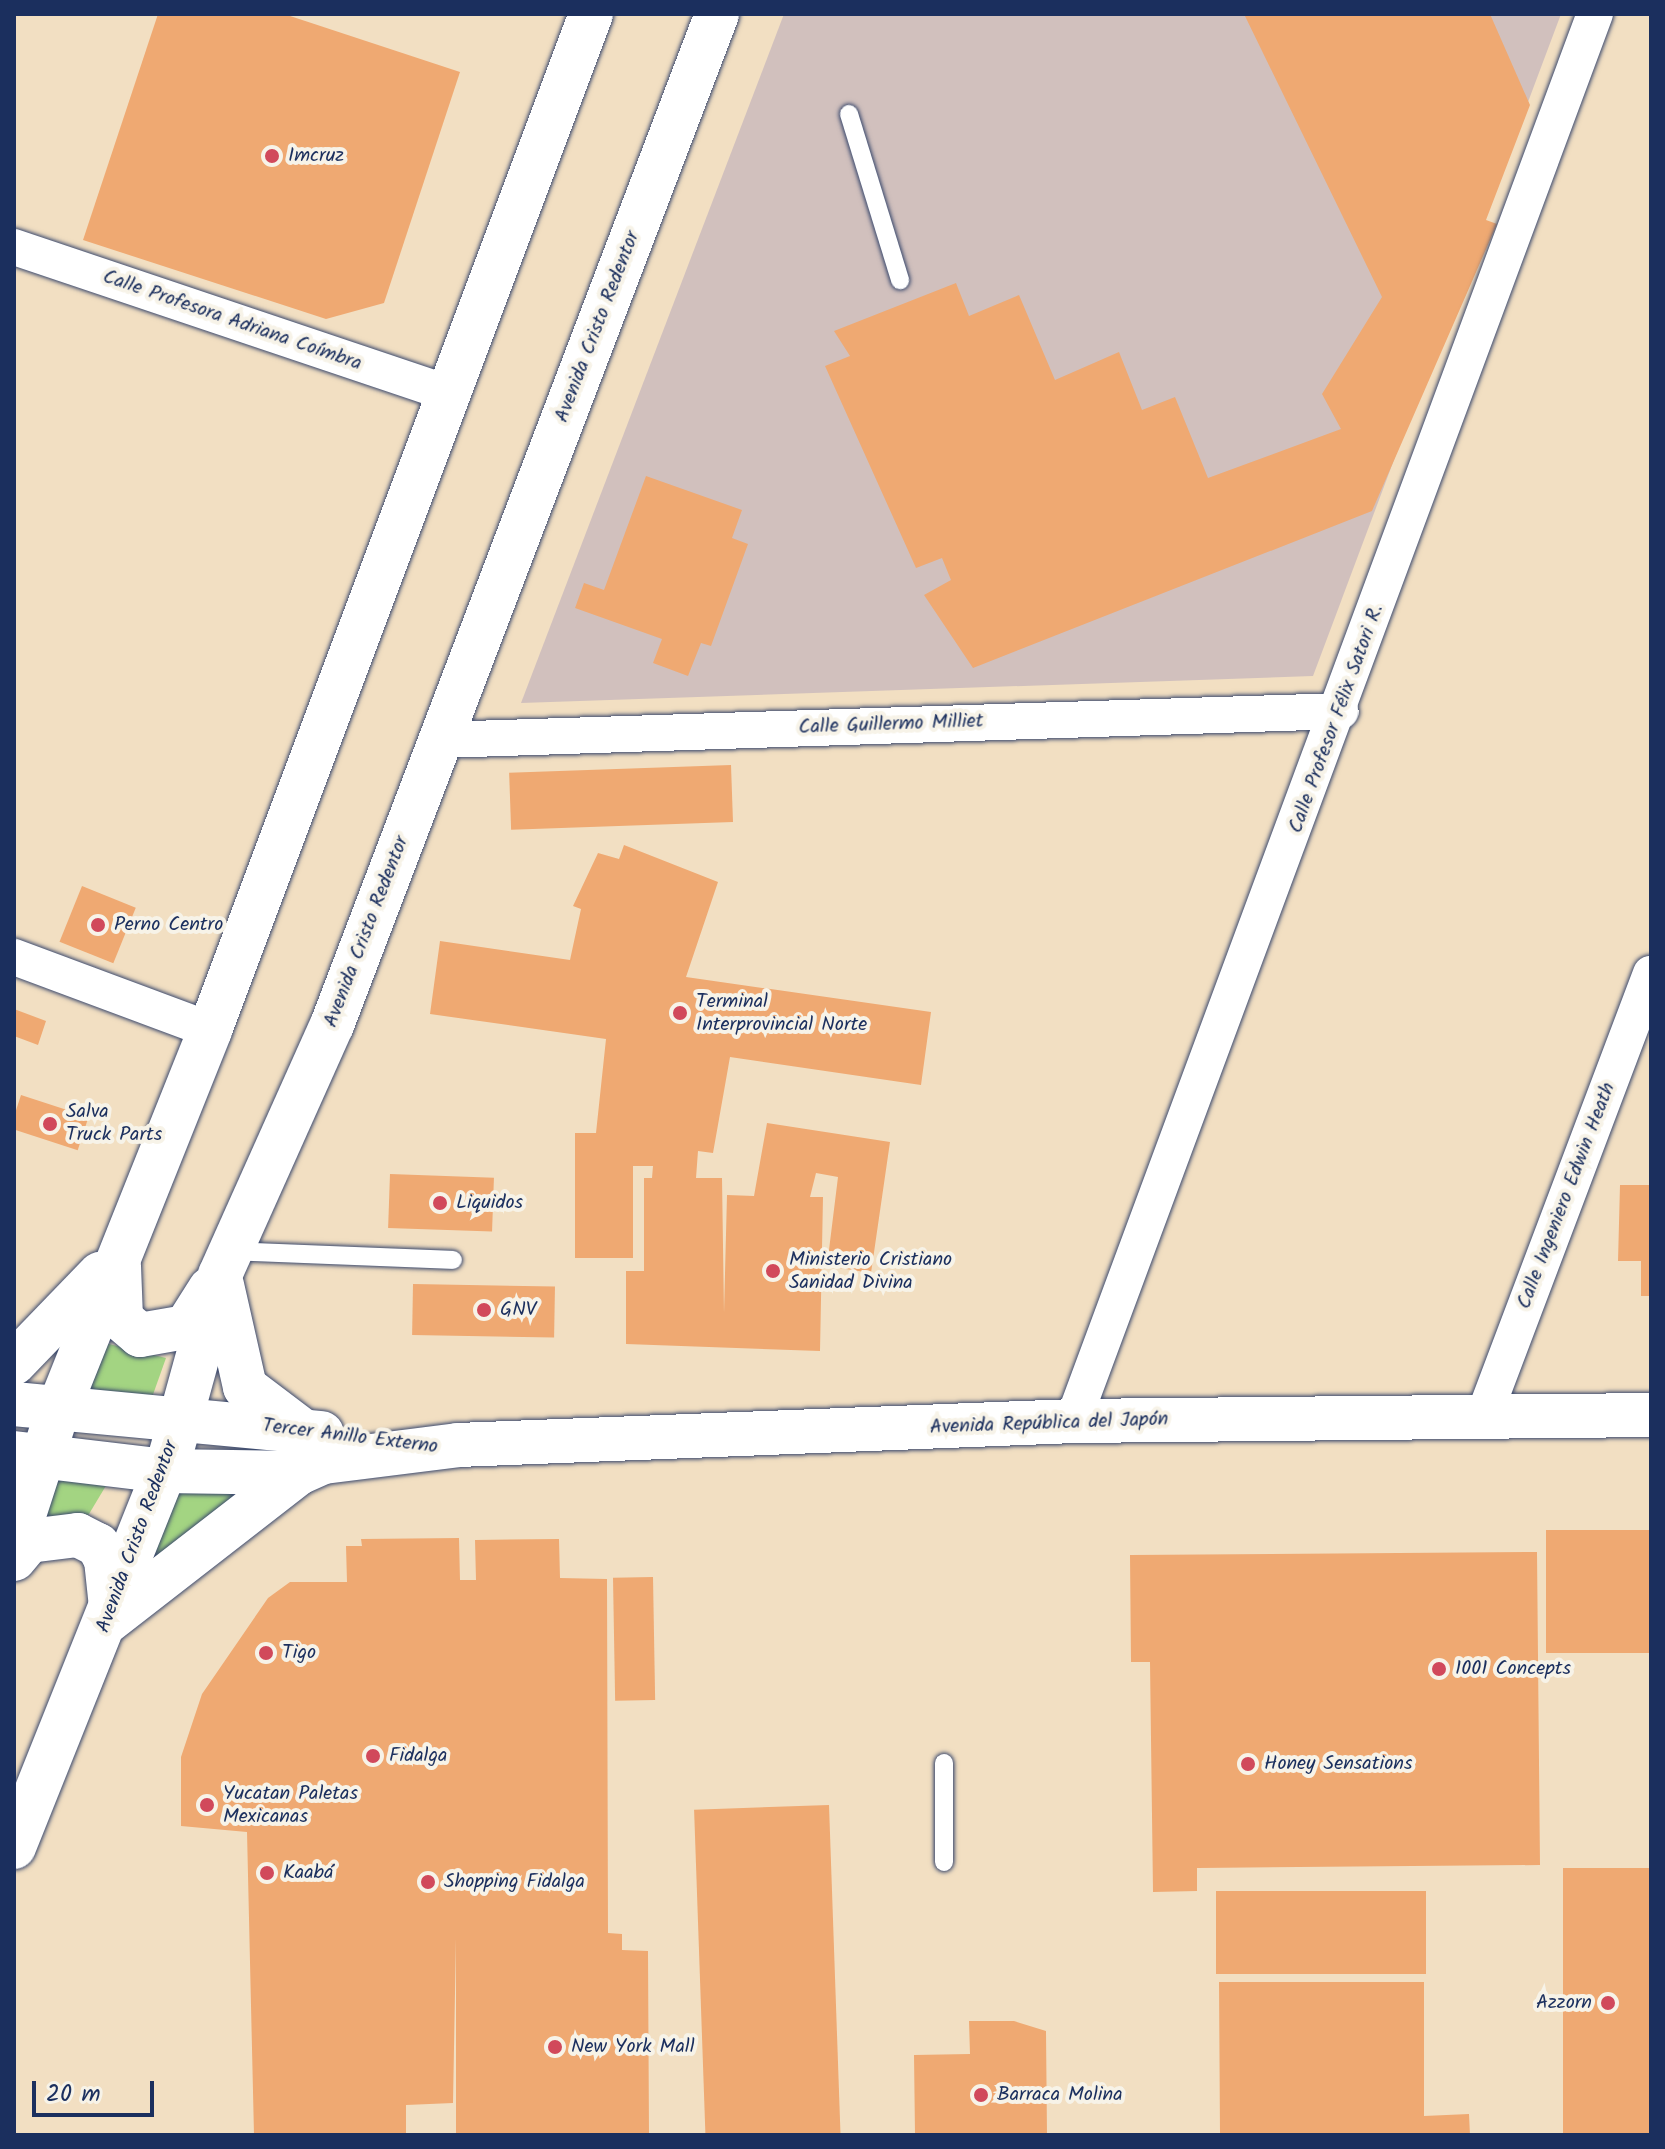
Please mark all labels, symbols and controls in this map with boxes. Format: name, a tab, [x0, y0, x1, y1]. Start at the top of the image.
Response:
place label: Imcruz	[288, 144, 344, 168]
marker: Imcruz	[263, 147, 281, 165]
street label: Avenida Cristo Redentor	[550, 228, 646, 426]
street label: Calle Profesora Adriana Coímbra	[99, 265, 365, 377]
street label: Calle Profesor Félix Satori R.	[1284, 601, 1390, 837]
street label: Calle Guillermo Milliet	[798, 710, 984, 740]
street label: Avenida Cristo Redentor	[319, 833, 415, 1031]
place label: Perno Centro	[114, 913, 223, 937]
marker: Perno Centro	[89, 916, 107, 934]
place label: Terminal Interprovincial Norte	[696, 990, 867, 1037]
marker: Terminal Interprovincial Norte	[671, 1004, 689, 1022]
street label: Calle Ingeniero Edwin Heath	[1513, 1079, 1621, 1313]
place label: Salva Truck Parts	[66, 1100, 162, 1147]
marker: Salva Truck Parts	[41, 1115, 59, 1133]
place label: Liquidos	[456, 1191, 523, 1215]
marker: Liquidos	[431, 1194, 449, 1212]
place label: Ministerio Cristiano Sanidad Divina	[789, 1248, 952, 1295]
marker: Ministerio Cristiano Sanidad Divina	[764, 1262, 782, 1280]
place label: GNV	[500, 1298, 536, 1322]
marker: GNV	[475, 1301, 493, 1319]
street label: Avenida República del Japón	[929, 1408, 1169, 1440]
street label: Tercer Anillo Externo	[261, 1414, 439, 1460]
street label: Avenida Cristo Redentor	[92, 1438, 184, 1636]
place label: Tigo	[282, 1641, 316, 1665]
marker: Tigo	[257, 1644, 275, 1662]
place label: 1001 Concepts	[1455, 1657, 1571, 1681]
marker: 1001 Concepts	[1430, 1660, 1448, 1678]
place label: Fidalga	[389, 1744, 447, 1768]
marker: Fidalga	[364, 1747, 382, 1765]
place label: Honey Sensations	[1264, 1752, 1412, 1776]
marker: Honey Sensations	[1239, 1755, 1257, 1773]
place label: Yucatan Paletas Mexicanas	[223, 1782, 358, 1829]
marker: Yucatan Paletas Mexicanas	[198, 1796, 216, 1814]
place label: Kaabá	[283, 1861, 334, 1885]
marker: Kaabá	[258, 1864, 276, 1882]
place label: Shopping Fidalga	[444, 1870, 585, 1894]
marker: Shopping Fidalga	[419, 1873, 437, 1891]
place label: Azzorn	[1536, 1991, 1592, 2015]
marker: Azzorn	[1599, 1994, 1617, 2012]
place label: New York Mall	[571, 2035, 695, 2059]
marker: New York Mall	[546, 2038, 564, 2056]
scale bar	[36, 2065, 158, 2115]
text: 20 m	[46, 2075, 101, 2114]
place label: Barraca Molina	[997, 2083, 1123, 2107]
marker: Barraca Molina	[972, 2086, 990, 2104]

